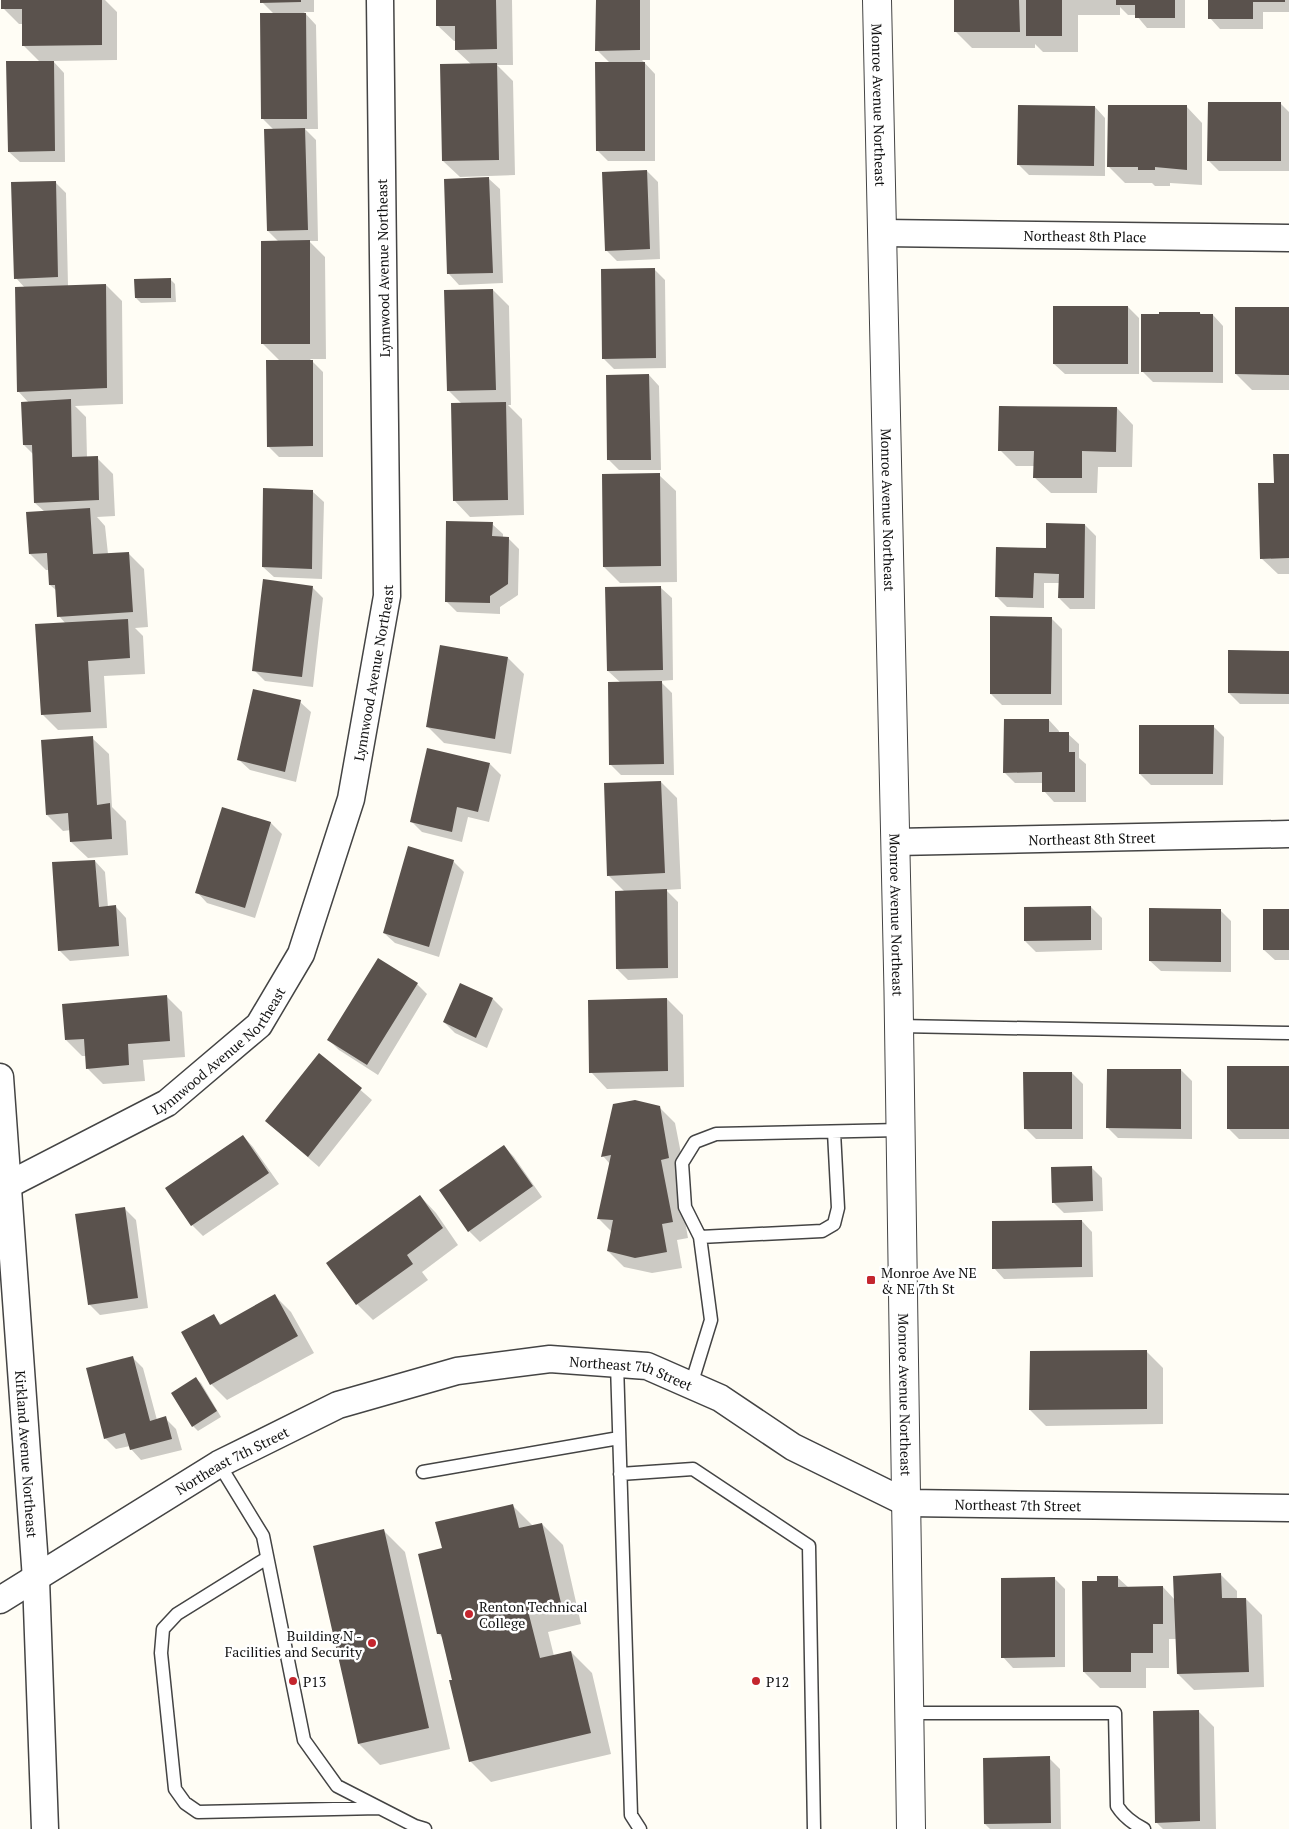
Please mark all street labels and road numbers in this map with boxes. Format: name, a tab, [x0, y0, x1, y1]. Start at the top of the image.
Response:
street label: Monroe Avenue Northeast	[868, 23, 891, 188]
street label: Lynnwood Avenue Northeast	[372, 178, 394, 357]
street label: Northeast 8th Place	[1023, 225, 1147, 246]
street label: Monroe Avenue Northeast	[877, 428, 900, 592]
street label: Lynnwood Avenue Northeast	[348, 584, 396, 762]
street label: Northeast 8th Street	[1028, 827, 1157, 849]
street label: Monroe Avenue Northeast	[886, 833, 908, 997]
street label: Lynnwood Avenue Northeast	[149, 983, 289, 1118]
street label: Monroe Avenue Northeast	[895, 1313, 916, 1477]
street label: Northeast 7th Street	[569, 1351, 696, 1395]
street label: Kirkland Avenue Northeast	[12, 1370, 43, 1539]
street label: Northeast 7th Street	[171, 1421, 293, 1499]
street label: Northeast 7th Street	[954, 1494, 1082, 1515]

